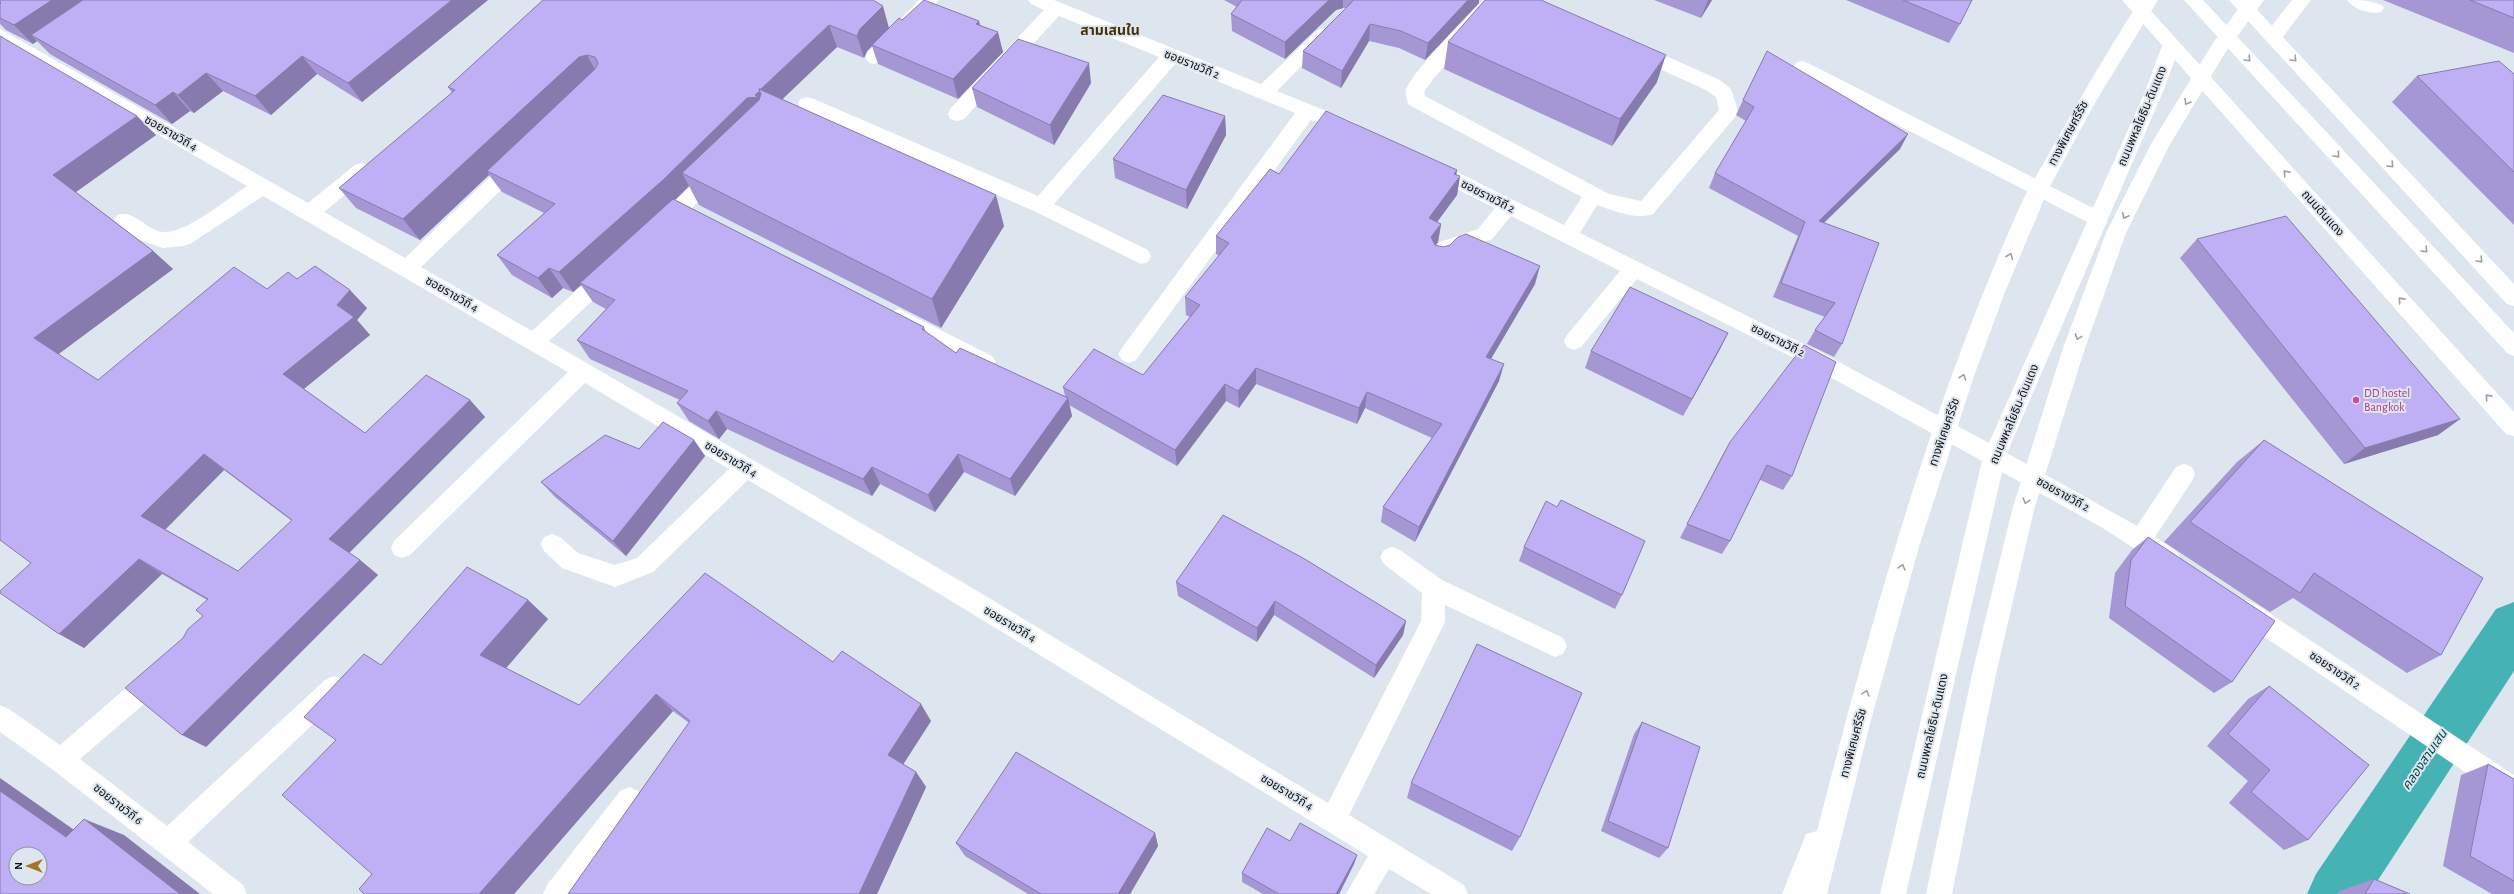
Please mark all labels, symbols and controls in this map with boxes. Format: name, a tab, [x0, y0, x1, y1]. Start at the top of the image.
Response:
district label: สามเสนใน	[1080, 23, 1140, 38]
street label: ซอยราชวิถี 2	[1163, 47, 1222, 81]
one-way arrow	[2244, 54, 2251, 62]
one-way arrow	[2289, 54, 2296, 62]
street label: ถนนพหลโยธิน-ดินแดง	[2115, 64, 2169, 168]
one-way arrow	[2184, 98, 2191, 105]
street label: ทางพิเศษศรีรัช	[2046, 99, 2090, 167]
street label: ซอยราชวิถี 4	[142, 113, 200, 153]
one-way arrow	[2332, 150, 2339, 157]
one-way arrow	[2387, 160, 2394, 168]
one-way arrow	[2284, 170, 2291, 177]
street label: ซอยราชวิถี 2	[1459, 177, 1517, 215]
street label: ถนนดินแดง	[2299, 188, 2347, 238]
one-way arrow	[2122, 212, 2130, 219]
one-way arrow	[2421, 245, 2428, 253]
one-way arrow	[2005, 252, 2013, 259]
one-way arrow	[2475, 256, 2482, 263]
street label: ซอยราชวิถี 4	[423, 274, 481, 314]
one-way arrow	[2399, 298, 2406, 305]
street label: ซอยราชวิถี 2	[1749, 321, 1807, 359]
one-way arrow	[2074, 334, 2082, 341]
street label: ถนนพหลโยธิน-ดินแดง	[1987, 362, 2041, 466]
one-way arrow	[1959, 374, 1967, 381]
place label: DD hostel Bangkok	[2364, 387, 2410, 413]
marker: DD hostel Bangkok	[2351, 395, 2361, 405]
one-way arrow	[2486, 395, 2493, 402]
street label: ทางพิเศษศรีรัช	[1927, 396, 1961, 468]
street label: ซอยราชวิถี 4	[703, 439, 760, 479]
street label: ซอยราชวิถี 2	[2034, 475, 2092, 514]
one-way arrow	[2022, 498, 2031, 505]
one-way arrow	[1897, 564, 1906, 571]
street label: ซอยราชวิถี 4	[982, 604, 1039, 644]
street label: ซอยราชวิถี 2	[2307, 649, 2363, 692]
street label: ถนนพหลโยธิน-ดินแดง	[1914, 672, 1950, 780]
one-way arrow	[1861, 689, 1870, 696]
street label: ทางพิเศษศรีรัช	[1838, 707, 1868, 779]
water label: คลองสามเสน	[2400, 727, 2450, 793]
street label: ซอยราชวิถี 4	[1259, 772, 1316, 812]
street label: ซอยราชวิถี 6	[91, 781, 145, 827]
north arrow	[8, 846, 48, 886]
text: N	[13, 862, 24, 870]

